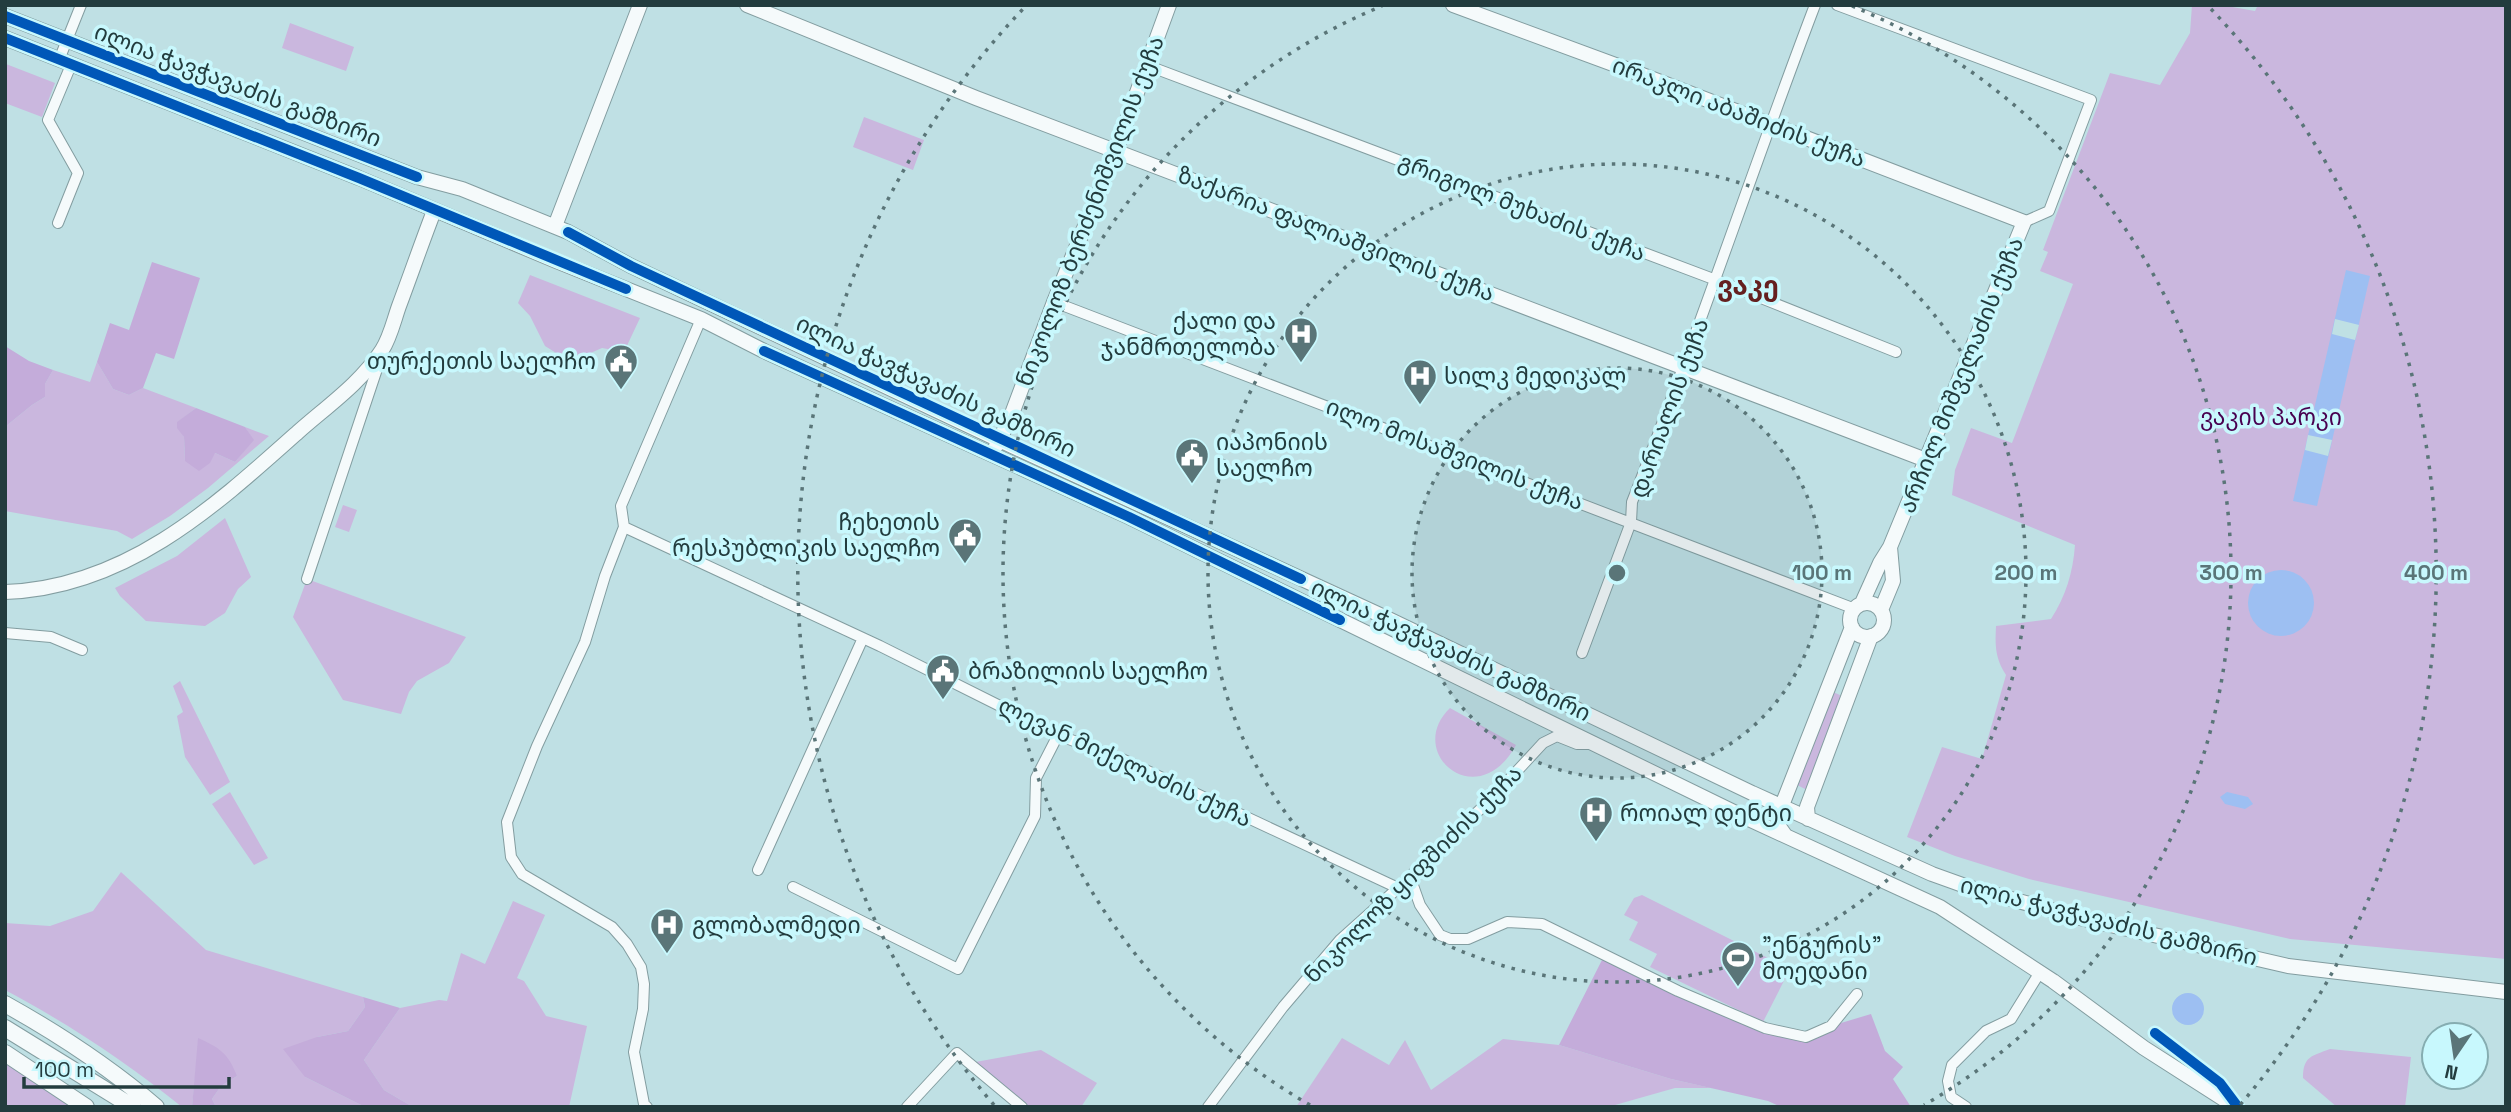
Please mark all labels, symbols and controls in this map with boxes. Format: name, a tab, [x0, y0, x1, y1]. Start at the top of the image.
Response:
street label: ილია ჭავჭავაძის გამზირი	[90, 16, 386, 154]
street label: ნიკოლოზ ბერძენიშვილის ქუჩა	[1009, 31, 1171, 391]
street label: ირაკლი აბაშიძის ქუჩა	[1608, 50, 1870, 174]
street label: გრიგოლ მუხაძის ქუჩა	[1394, 146, 1650, 268]
street label: ზაქარია ფალიაშვილის ქუჩა	[1173, 160, 1499, 308]
street label: არჩილ მიშველაძის ქუჩა	[1892, 233, 2030, 517]
district label: ვაკე	[1717, 269, 1779, 303]
place label: ქალი და ჯანმრთელობა	[1100, 306, 1276, 362]
street label: ილია ჭავჭავაძის გამზირი	[791, 308, 1081, 464]
street label: დარიალის ქუჩა	[1623, 314, 1715, 502]
hospital icon: ქალი და ჯანმრთელობა	[1282, 315, 1320, 364]
public building icon: თურქეთის საელჩო	[602, 342, 640, 391]
place label: თურქეთის საელჩო	[367, 346, 596, 376]
hospital icon: სილკ მედიკალ	[1401, 357, 1439, 406]
place label: სილკ მედიკალ	[1444, 361, 1626, 391]
street label: ილო მოსაშვილის ქუჩა	[1322, 391, 1588, 517]
park label: ვაკის პარკი	[2200, 402, 2342, 432]
place label: იაპონიის საელჩო	[1216, 427, 1328, 483]
public building icon: იაპონიის საელჩო	[1173, 436, 1211, 485]
place label: ჩეხეთის რესპუბლიკის საელჩო	[672, 507, 940, 563]
public building icon: ჩეხეთის რესპუბლიკის საელჩო	[946, 516, 984, 565]
text: 100 m	[1792, 559, 1852, 586]
text: 200 m	[1995, 559, 2057, 586]
text: 300 m	[2199, 559, 2263, 586]
text: 400 m	[2404, 559, 2468, 586]
centre of rings	[1605, 561, 1629, 585]
street label: ილია ჭავჭავაძის გამზირი	[1306, 572, 1596, 728]
public building icon: ბრაზილიის საელჩო	[924, 652, 962, 701]
place label: ბრაზილიის საელჩო	[968, 656, 1208, 686]
street label: ლევან მიქელაძის ქუჩა	[994, 690, 1256, 834]
street label: ნიკოლოზ ყიფშიძის ქუჩა	[1298, 759, 1528, 989]
hospital icon: როიალ დენტი	[1577, 794, 1615, 843]
place label: როიალ დენტი	[1620, 798, 1792, 828]
street label: ილია ჭავჭავაძის გამზირი	[1957, 870, 2261, 972]
hospital icon: გლობალმედი	[648, 906, 686, 955]
place label: გლობალმედი	[692, 910, 861, 940]
place label: "ენგურის" მოედანი	[1762, 930, 1881, 986]
sports icon: "ენგურის" მოედანი	[1719, 939, 1757, 988]
north arrow	[2420, 1021, 2490, 1091]
scale bar	[24, 1046, 229, 1090]
text: 100 m	[35, 1056, 94, 1083]
text: N	[2442, 1058, 2460, 1086]

